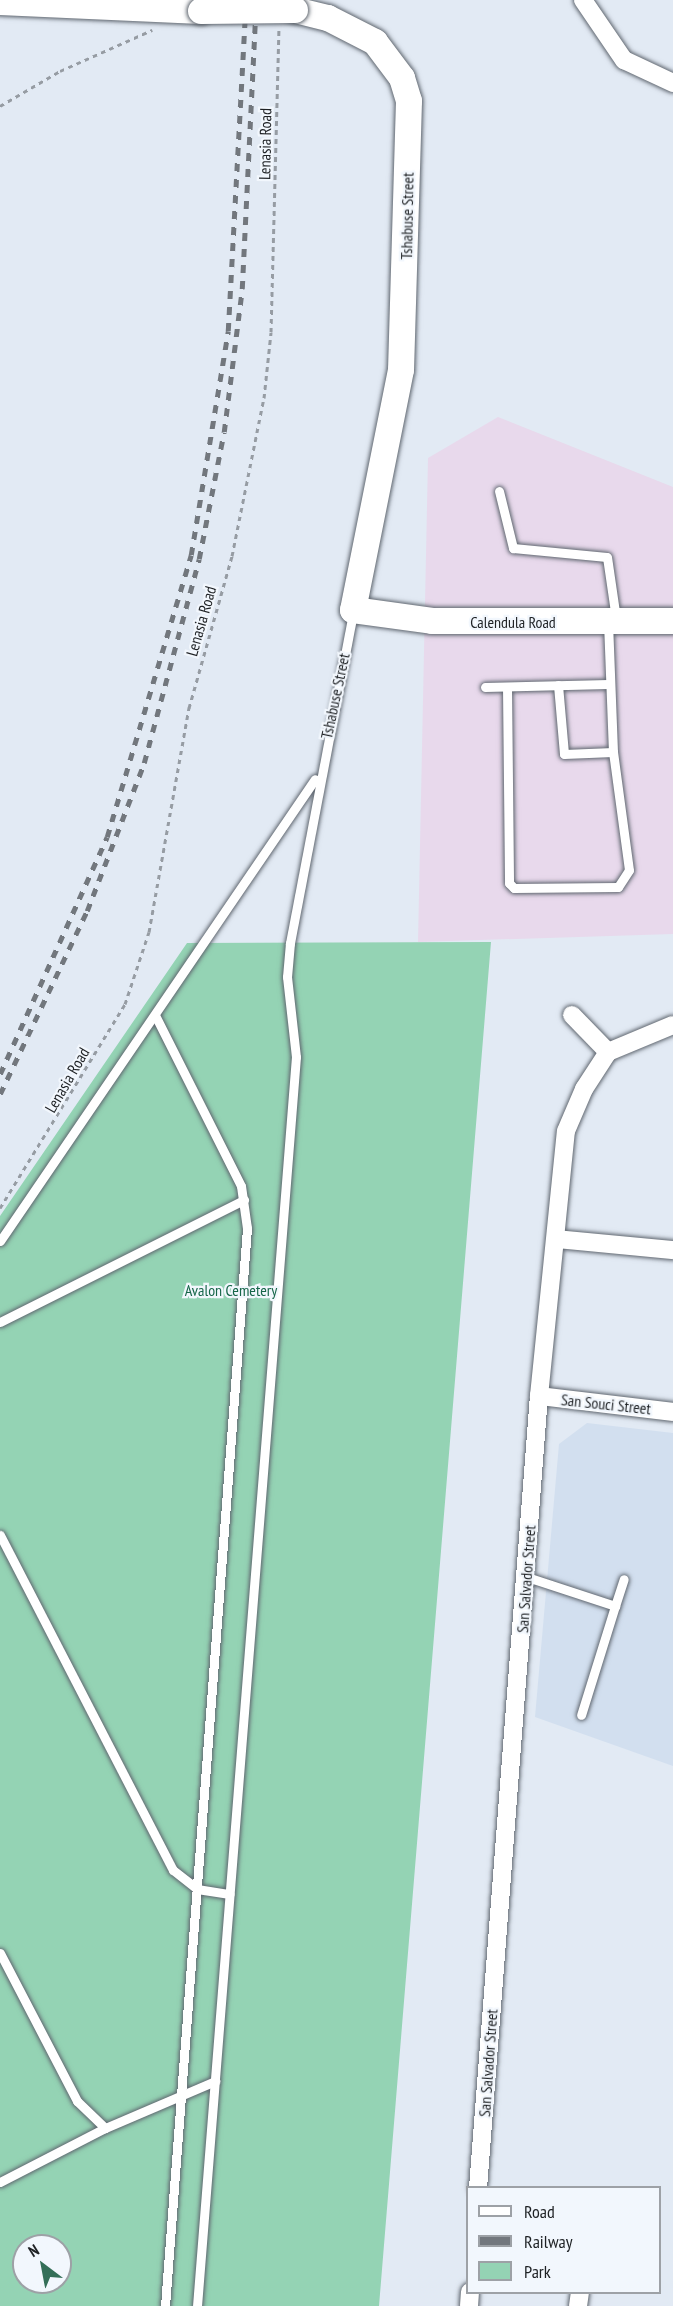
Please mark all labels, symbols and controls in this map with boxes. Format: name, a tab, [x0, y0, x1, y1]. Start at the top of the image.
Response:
street label: Lenasia Road	[255, 108, 275, 180]
street label: Tshabuse Street	[397, 172, 417, 260]
street label: Lenasia Road	[182, 584, 220, 658]
street label: Calendula Road	[470, 612, 556, 632]
street label: Tshabuse Street	[317, 651, 353, 741]
street label: Lenasia Road	[41, 1044, 93, 1116]
park label: Avalon Cemetery	[185, 1280, 277, 1300]
street label: San Souci Street	[560, 1390, 652, 1418]
street label: San Salvador Street	[513, 1524, 539, 1634]
street label: San Salvador Street	[475, 2008, 501, 2118]
legend	[466, 2186, 661, 2294]
text: Road	[524, 2200, 555, 2223]
text: Railway	[524, 2230, 573, 2253]
north arrow	[12, 2234, 72, 2294]
text: N	[25, 2240, 42, 2261]
text: Park	[524, 2260, 551, 2283]

